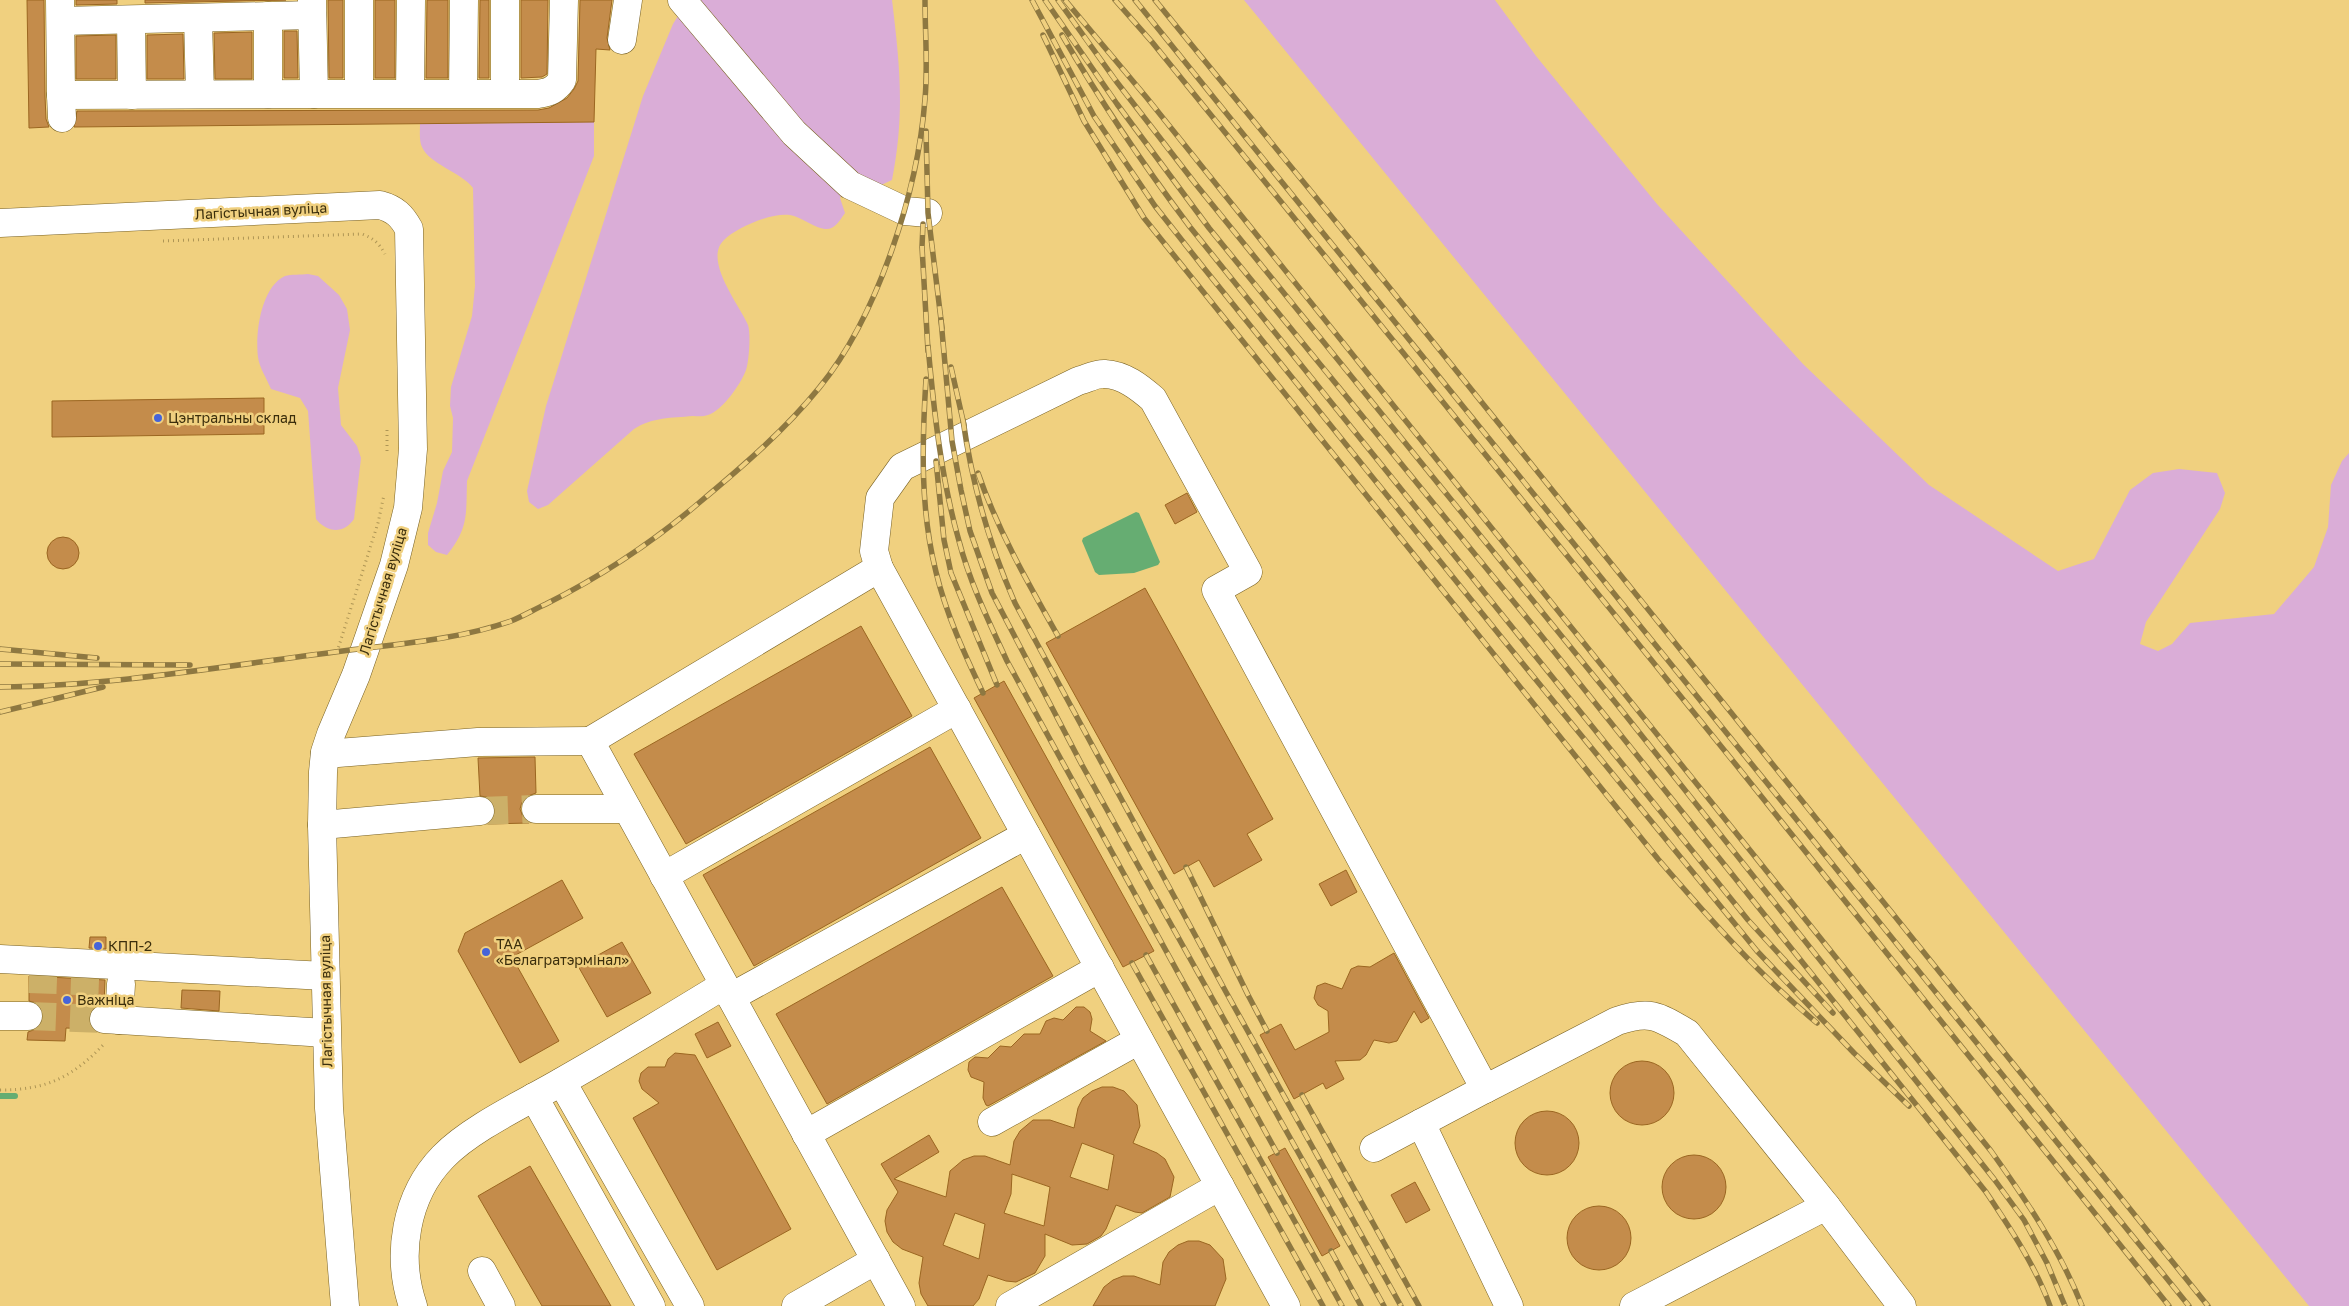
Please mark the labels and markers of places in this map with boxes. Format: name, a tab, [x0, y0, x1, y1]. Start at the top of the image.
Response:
place label: Цэнтральны склад	[168, 409, 297, 426]
marker: Цэнтральны склад	[152, 412, 164, 424]
place label: ТАА «Белагратэрмінал»	[496, 935, 629, 968]
place label: КПП-2	[108, 937, 152, 954]
marker: КПП-2	[92, 940, 104, 952]
marker: ТАА «Белагратэрмінал»	[480, 946, 492, 958]
place label: Важніца	[77, 991, 135, 1008]
marker: Важніца	[61, 994, 73, 1006]

